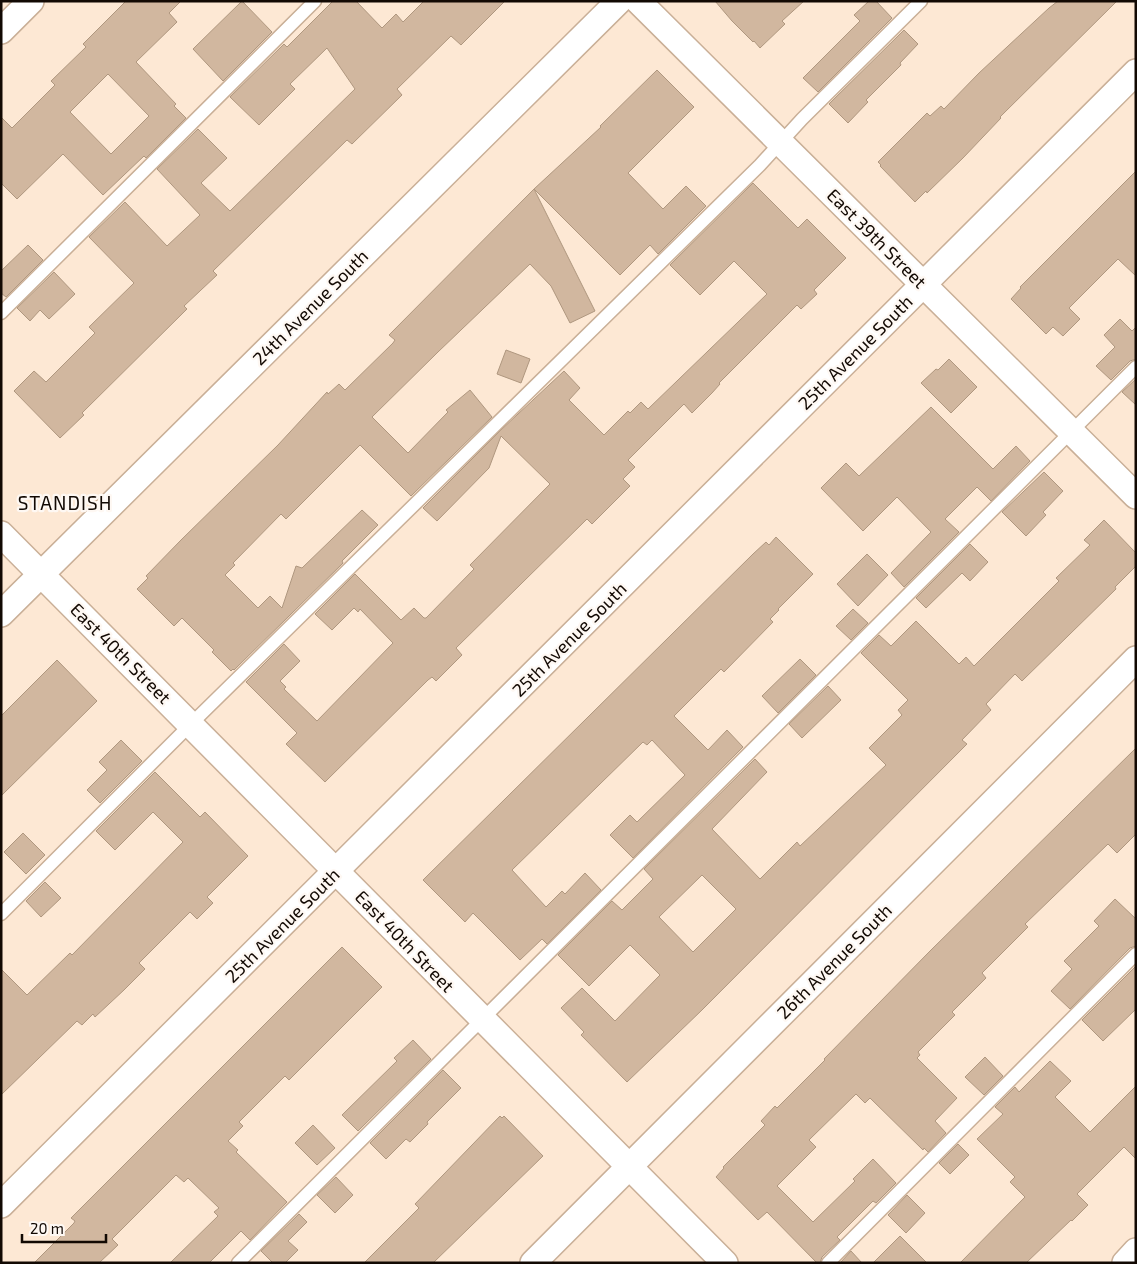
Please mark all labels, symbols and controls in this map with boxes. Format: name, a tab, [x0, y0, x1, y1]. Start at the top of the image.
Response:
street label: East 39th Street	[823, 184, 931, 292]
street label: 24th Avenue South	[248, 245, 372, 369]
street label: 25th Avenue South	[793, 290, 917, 414]
district label: STANDISH	[18, 491, 112, 514]
street label: 25th Avenue South	[507, 577, 631, 701]
street label: East 40th Street	[66, 598, 176, 708]
street label: 25th Avenue South	[220, 863, 344, 987]
street label: East 40th Street	[351, 885, 459, 997]
street label: 26th Avenue South	[772, 899, 896, 1023]
scale bar	[22, 1212, 106, 1244]
text: 20 m	[30, 1219, 64, 1237]

